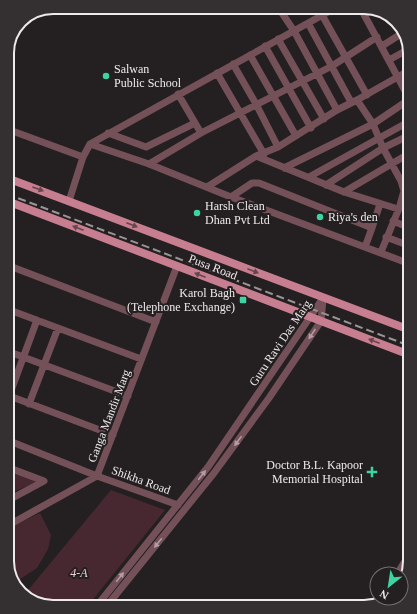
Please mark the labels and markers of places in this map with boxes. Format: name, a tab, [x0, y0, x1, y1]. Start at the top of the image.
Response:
place label: Salwan Public School	[114, 62, 182, 90]
marker: Salwan Public School	[101, 71, 111, 81]
place label: Harsh Clean Dhan Pvt Ltd	[205, 199, 270, 227]
marker: Harsh Clean Dhan Pvt Ltd	[192, 208, 202, 218]
place label: Riya's den	[328, 210, 378, 224]
marker: Riya's den	[315, 212, 325, 222]
place label: Karol Bagh (Telephone Exchange)	[127, 286, 235, 314]
marker: Karol Bagh (Telephone Exchange)	[238, 295, 248, 305]
place label: Doctor B.L. Kapoor Memorial Hospital	[266, 458, 364, 486]
marker: Doctor B.L. Kapoor Memorial Hospital	[366, 466, 378, 478]

